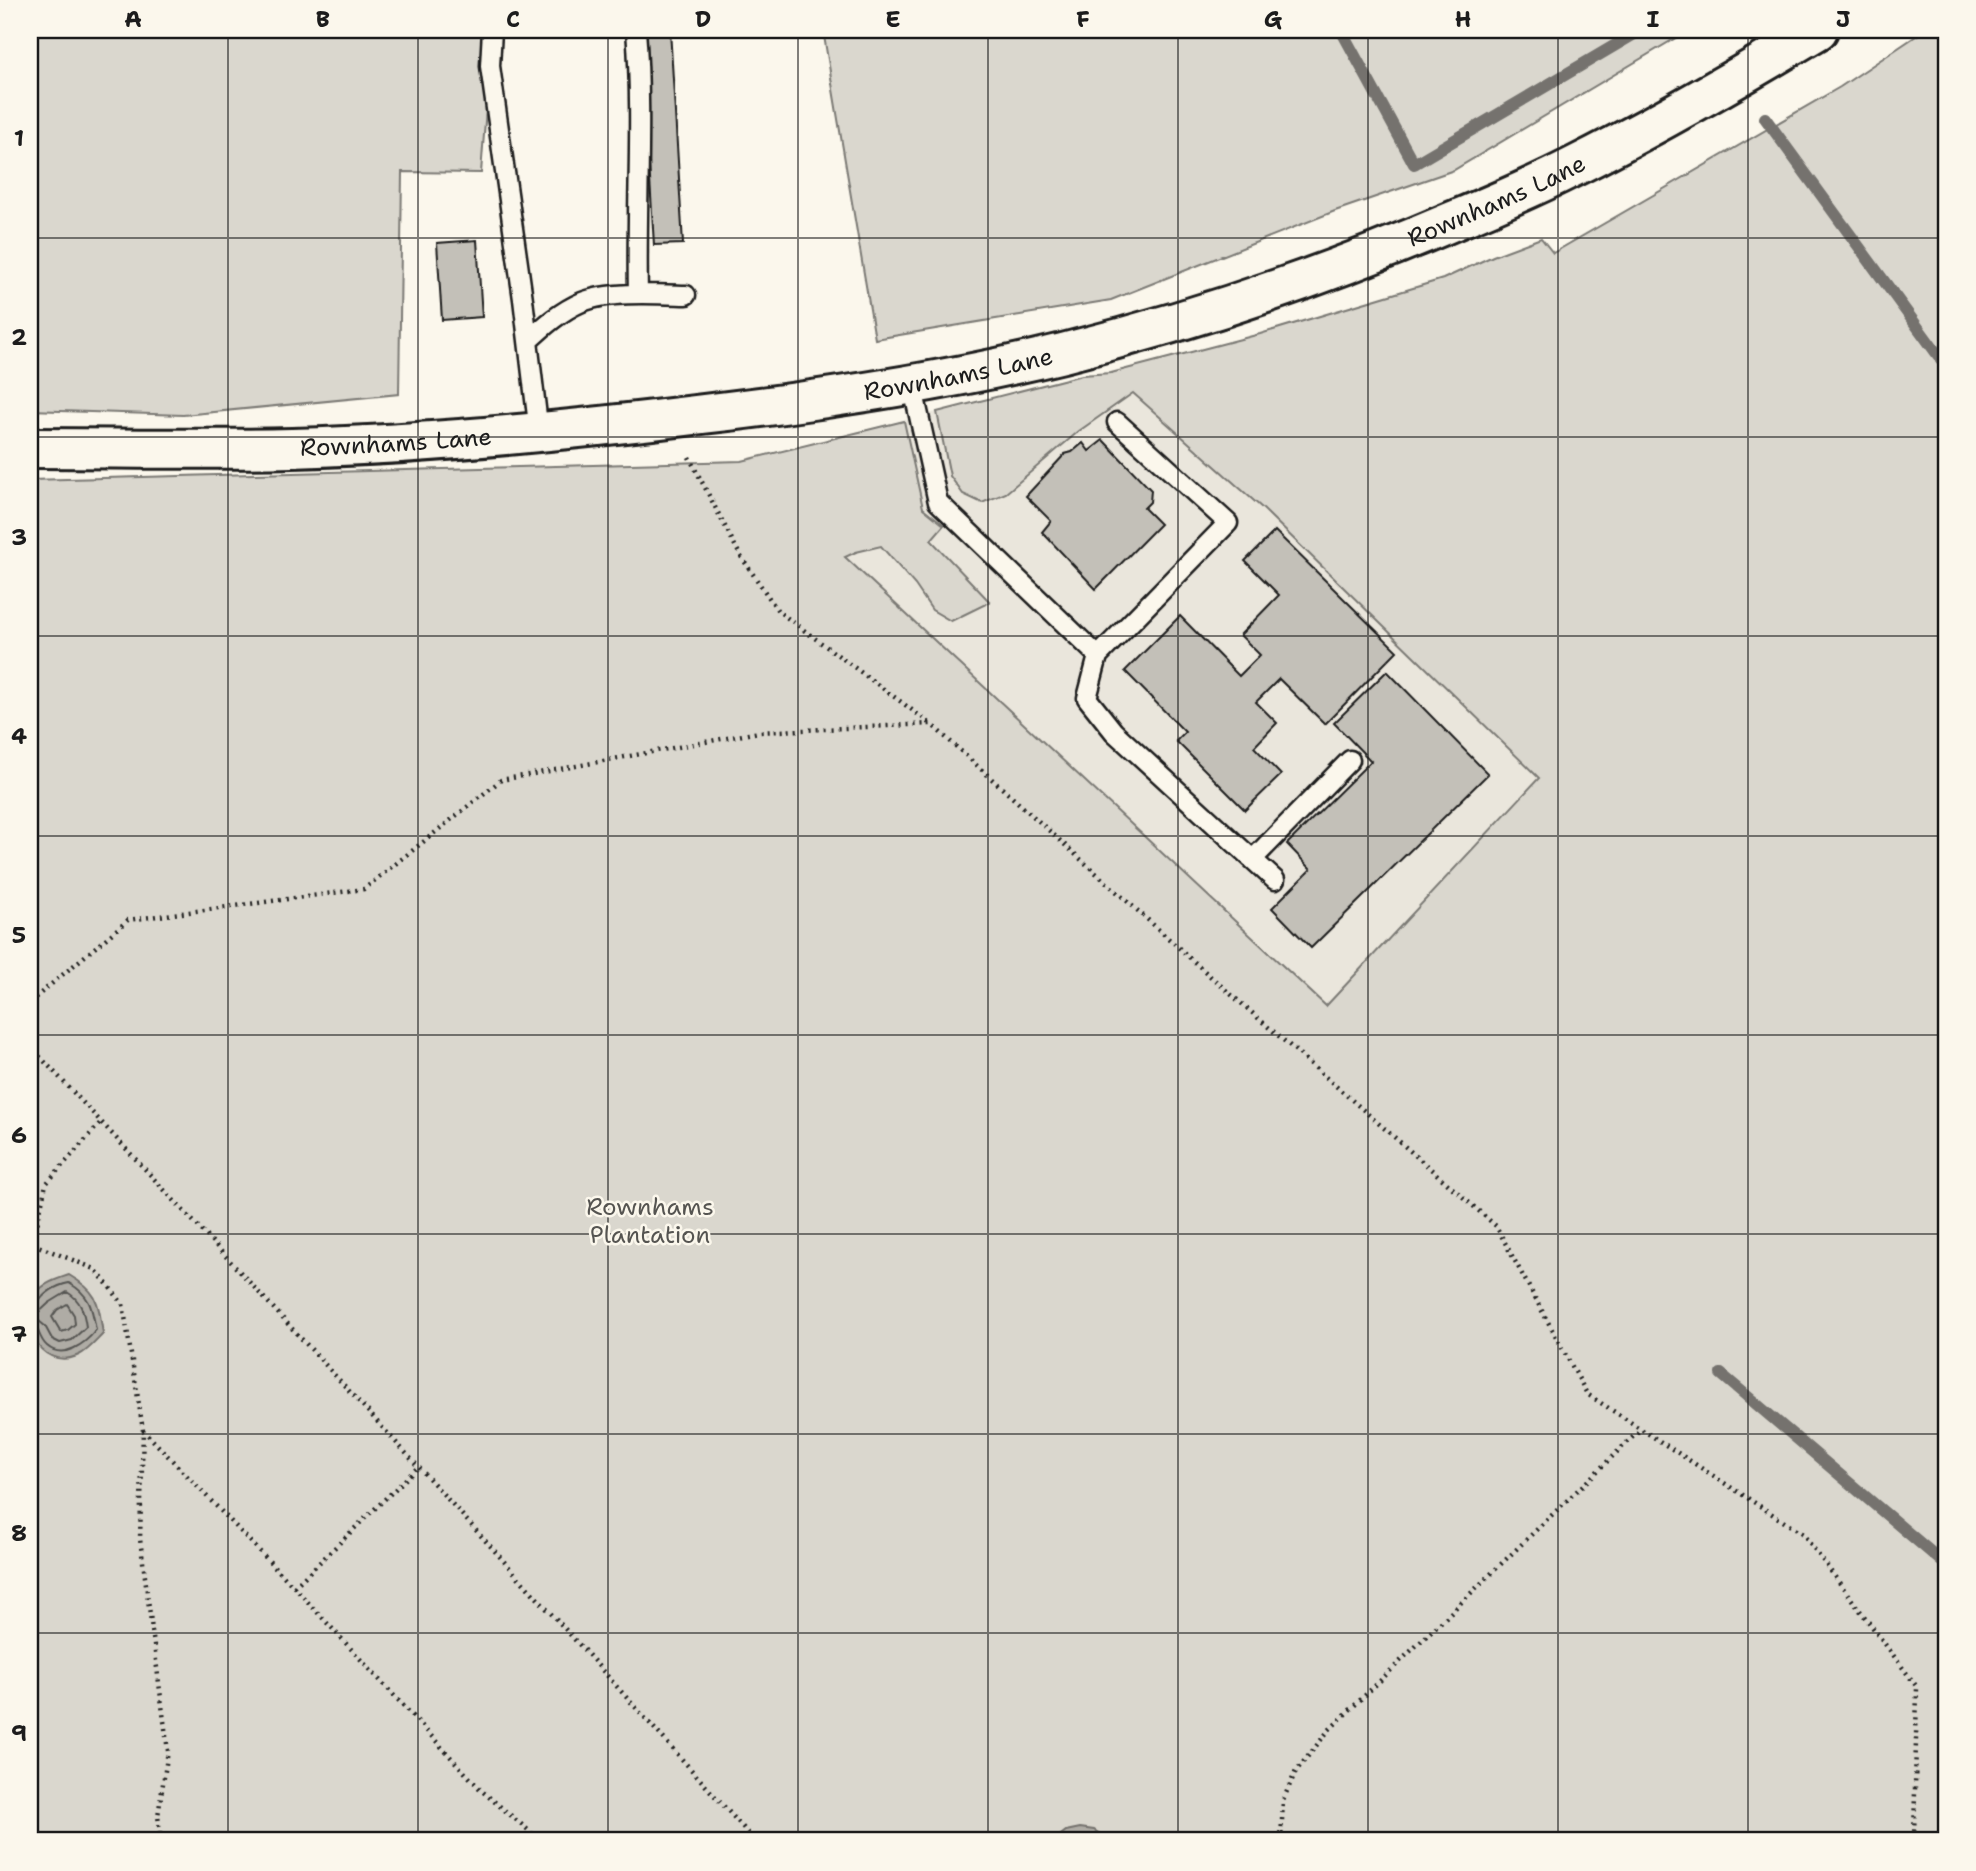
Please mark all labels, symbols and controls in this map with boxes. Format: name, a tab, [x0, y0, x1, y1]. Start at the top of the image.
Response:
text: A	[124, 4, 142, 34]
text: B	[316, 4, 330, 34]
text: C	[506, 4, 520, 34]
text: D	[695, 4, 711, 34]
text: E	[885, 4, 901, 34]
text: F	[1076, 4, 1090, 34]
text: G	[1264, 4, 1283, 34]
text: H	[1455, 4, 1471, 34]
text: I	[1647, 4, 1660, 34]
text: J	[1836, 4, 1850, 34]
text: 1	[14, 123, 24, 153]
street label: Rownhams Lane	[1403, 147, 1591, 254]
text: 2	[11, 322, 27, 352]
street label: Rownhams Lane	[862, 340, 1056, 408]
street label: Rownhams Lane	[300, 421, 493, 464]
text: 3	[11, 522, 27, 552]
text: 4	[11, 721, 27, 751]
text: 5	[12, 920, 26, 950]
text: 6	[11, 1120, 27, 1150]
park label: Rownhams Plantation	[586, 1191, 714, 1251]
text: 7	[11, 1319, 27, 1349]
text: 8	[11, 1518, 27, 1548]
text: 9	[11, 1718, 27, 1748]

